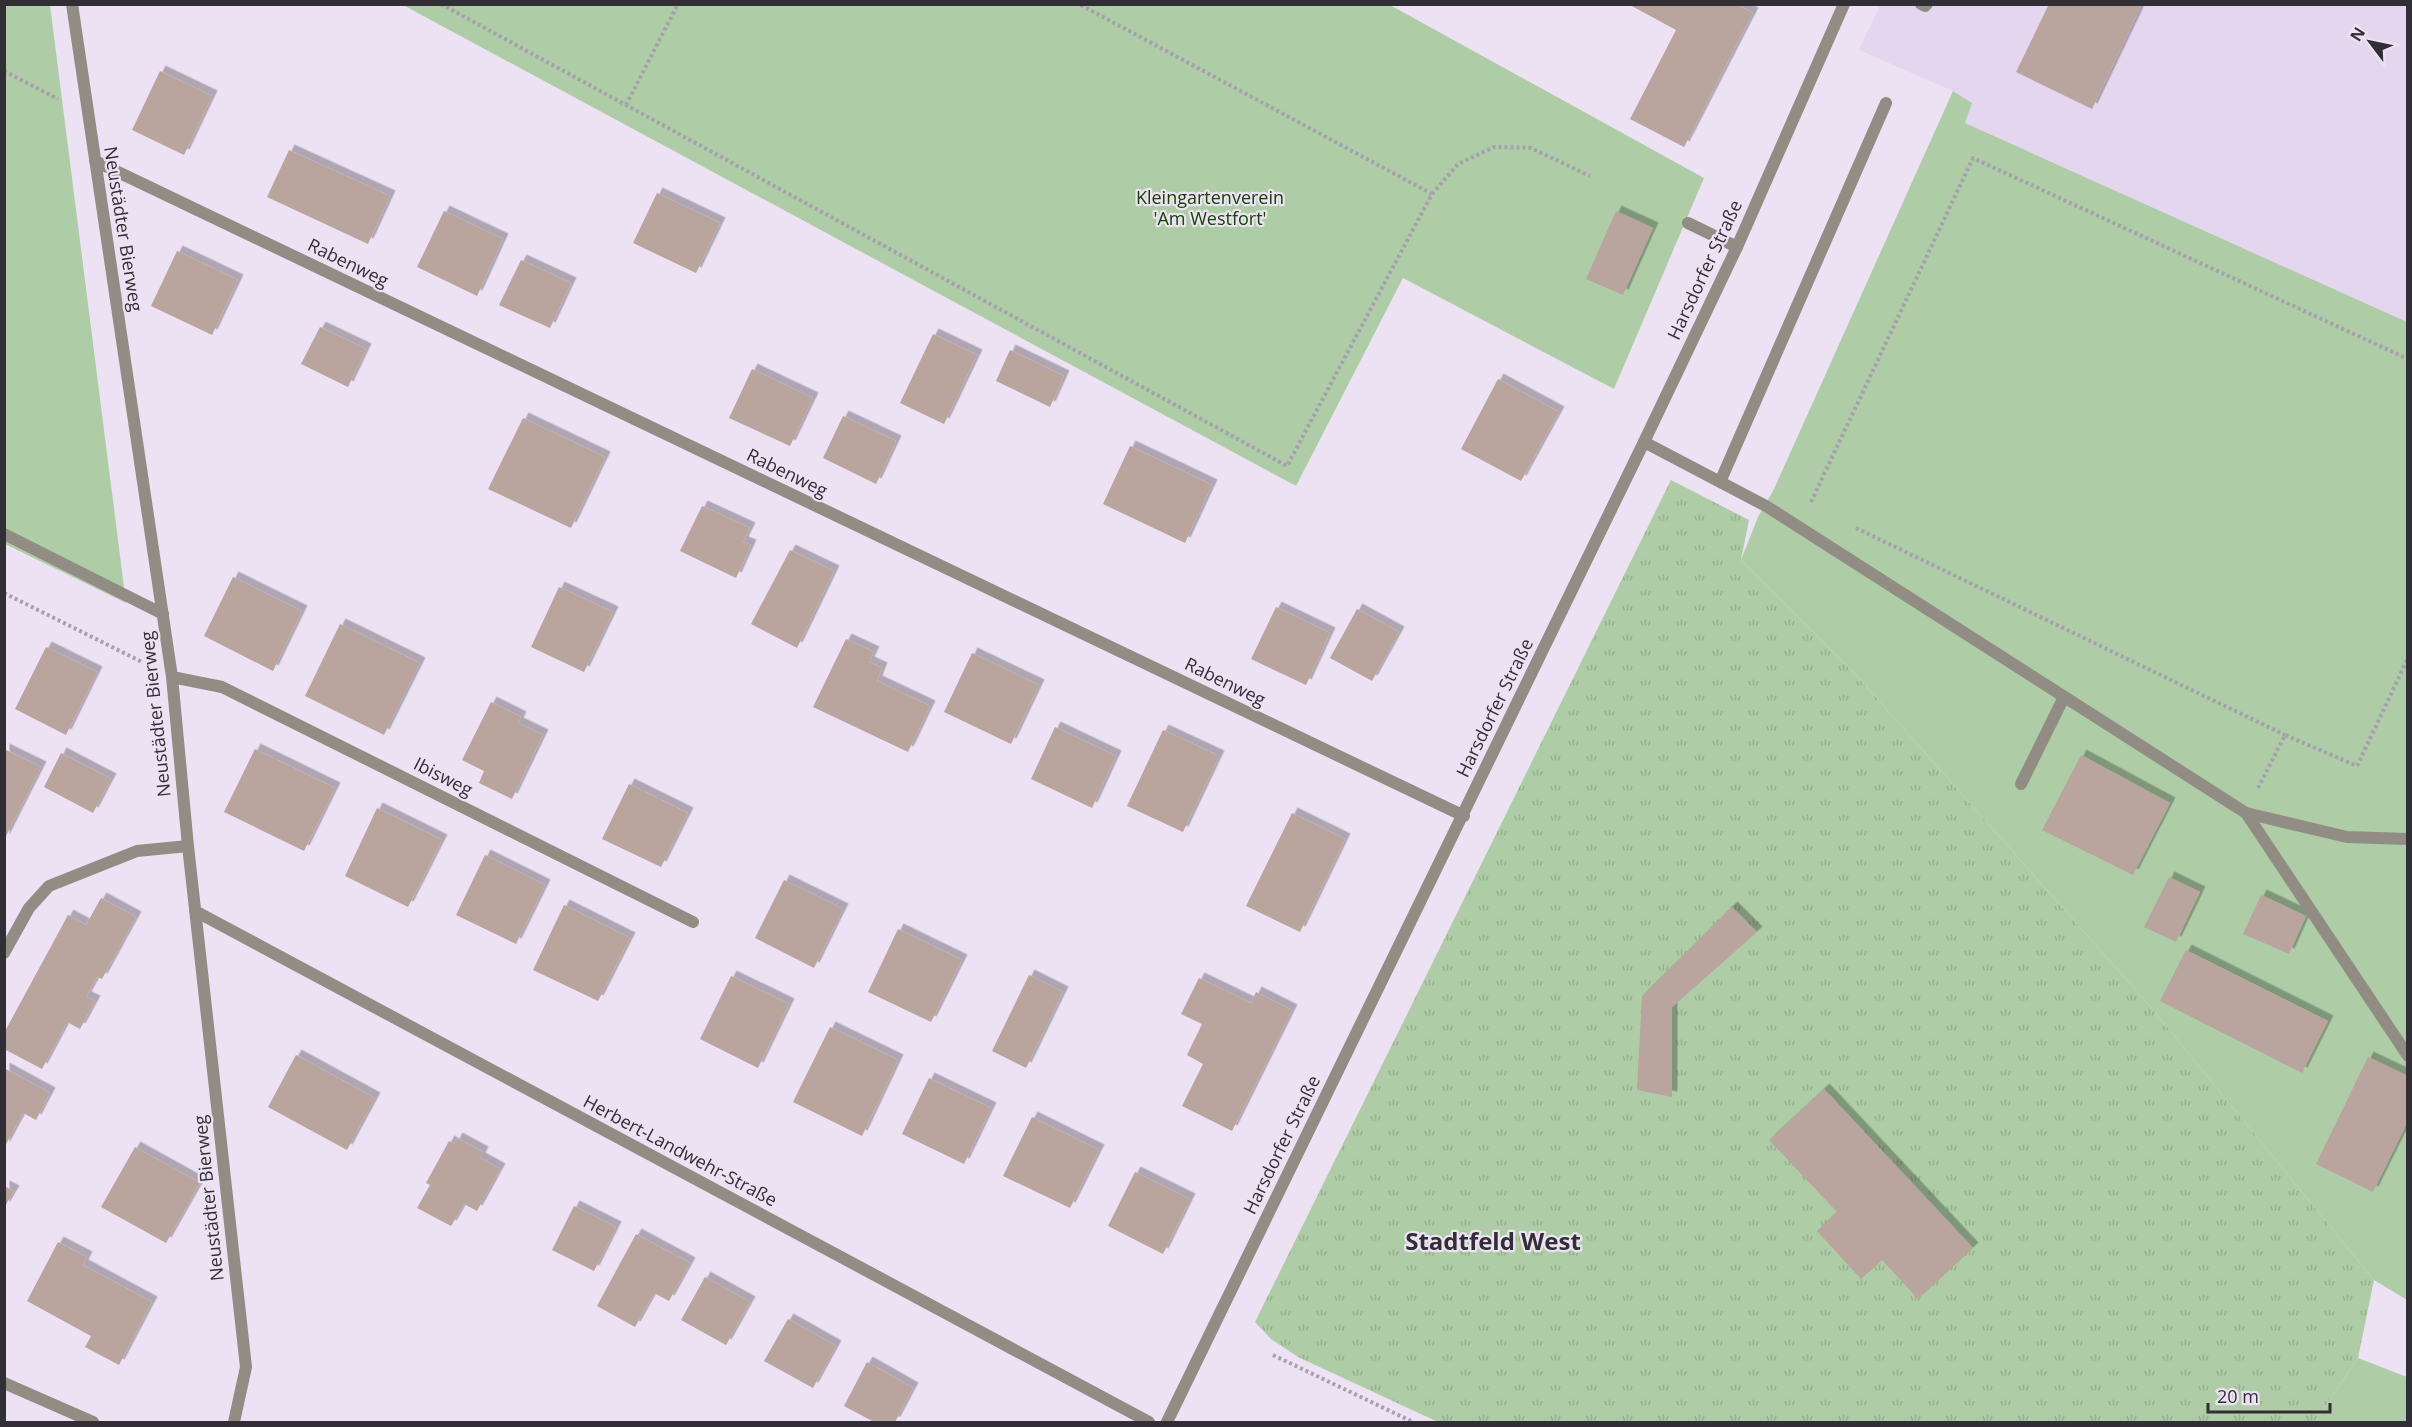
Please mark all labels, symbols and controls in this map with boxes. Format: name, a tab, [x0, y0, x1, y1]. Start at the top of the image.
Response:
north arrow	[2340, 12, 2400, 72]
text: N	[2345, 23, 2370, 45]
street label: Neustädter Bierweg	[99, 145, 149, 313]
park label: Kleingartenverein 'Am Westfort'	[1136, 185, 1284, 230]
street label: Harsdorfer Straße	[1661, 196, 1747, 343]
street label: Rabenweg	[304, 232, 393, 292]
street label: Rabenweg	[743, 442, 832, 502]
street label: Neustädter Bierweg	[134, 630, 176, 798]
street label: Harsdorfer Straße	[1450, 634, 1538, 781]
street label: Rabenweg	[1181, 651, 1270, 711]
street label: Ibisweg	[410, 751, 477, 801]
street label: Harsdorfer Straße	[1237, 1071, 1325, 1218]
street label: Herbert-Landwehr-Straße	[579, 1089, 781, 1211]
street label: Neustädter Bierweg	[187, 1114, 229, 1282]
district label: Stadtfeld West	[1405, 1224, 1581, 1257]
scale bar	[2208, 1376, 2330, 1414]
text: 20 m	[2217, 1384, 2259, 1408]

